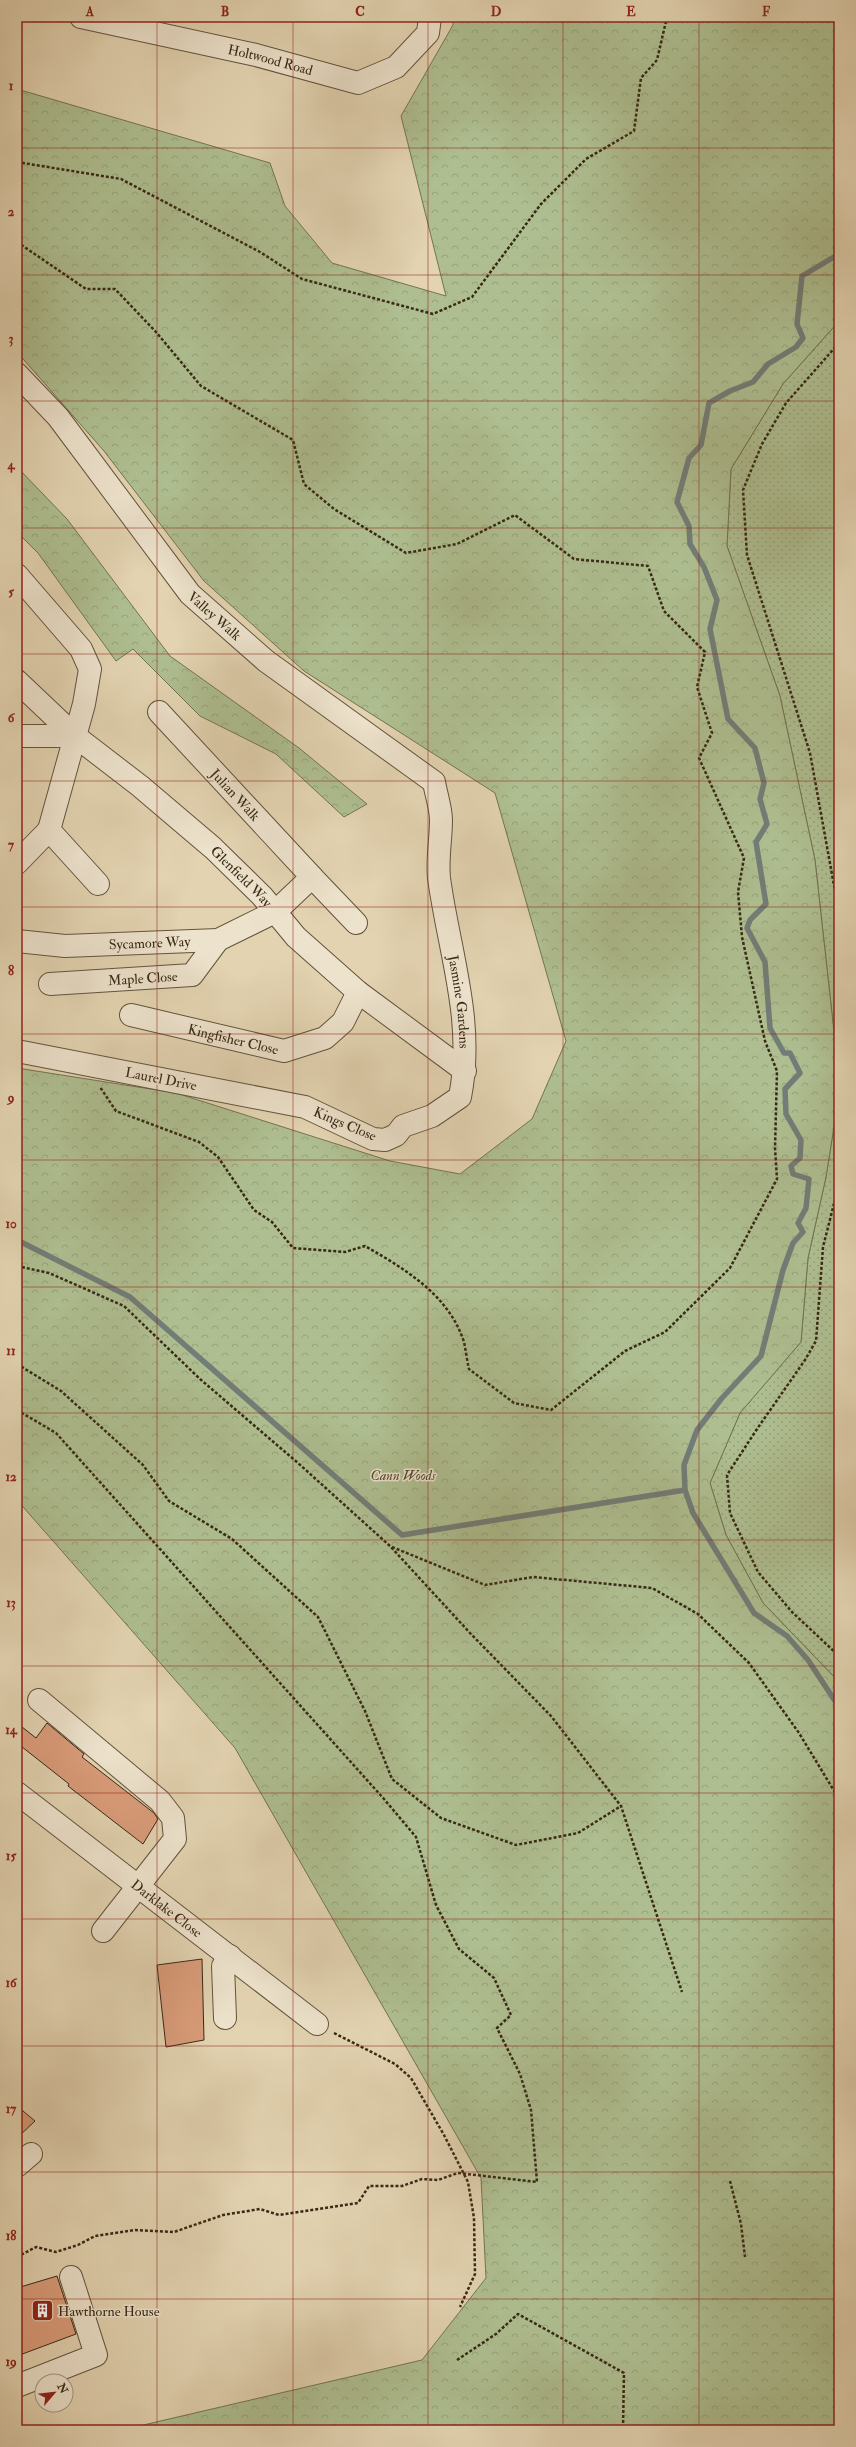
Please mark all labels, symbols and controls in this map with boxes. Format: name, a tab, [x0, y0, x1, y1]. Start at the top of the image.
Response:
text: A	[85, 4, 95, 20]
text: B	[221, 4, 229, 20]
text: C	[355, 4, 365, 20]
text: D	[491, 4, 502, 20]
text: E	[626, 4, 636, 20]
text: F	[762, 4, 771, 20]
street label: Holtwood Road	[226, 41, 315, 79]
text: 1	[9, 78, 14, 94]
text: 2	[8, 204, 15, 220]
text: 3	[9, 331, 14, 347]
text: 4	[6, 457, 15, 473]
text: 5	[8, 584, 14, 600]
street label: Valley Walk	[184, 588, 245, 644]
text: 6	[8, 710, 16, 726]
street label: Julian Walk	[206, 765, 264, 825]
text: 7	[8, 837, 15, 853]
street label: Glenfield Way	[207, 842, 277, 912]
street label: Sycamore Way	[109, 933, 192, 953]
street label: Jasmine Gardens	[445, 953, 473, 1049]
text: 8	[8, 963, 14, 979]
street label: Maple Close	[107, 967, 178, 989]
street label: Kingfisher Close	[186, 1020, 280, 1058]
street label: Laurel Drive	[124, 1064, 198, 1094]
text: 9	[6, 1090, 15, 1106]
street label: Kings Close	[311, 1103, 379, 1145]
text: 10	[5, 1216, 17, 1232]
text: 11	[6, 1343, 16, 1359]
park label: Cann Woods	[370, 1467, 437, 1484]
text: 12	[5, 1469, 17, 1485]
text: 13	[6, 1595, 16, 1611]
text: 14	[5, 1722, 18, 1738]
text: 15	[6, 1848, 16, 1864]
street label: Darklake Close	[128, 1876, 206, 1941]
text: 16	[5, 1975, 18, 1991]
text: 17	[6, 2101, 17, 2117]
text: 18	[6, 2228, 16, 2244]
building icon: Hawthorne House	[30, 2298, 56, 2324]
place label: Hawthorne House	[58, 2303, 160, 2320]
text: 19	[5, 2354, 17, 2370]
north arrow	[34, 2373, 74, 2413]
text: N	[54, 2380, 71, 2397]

